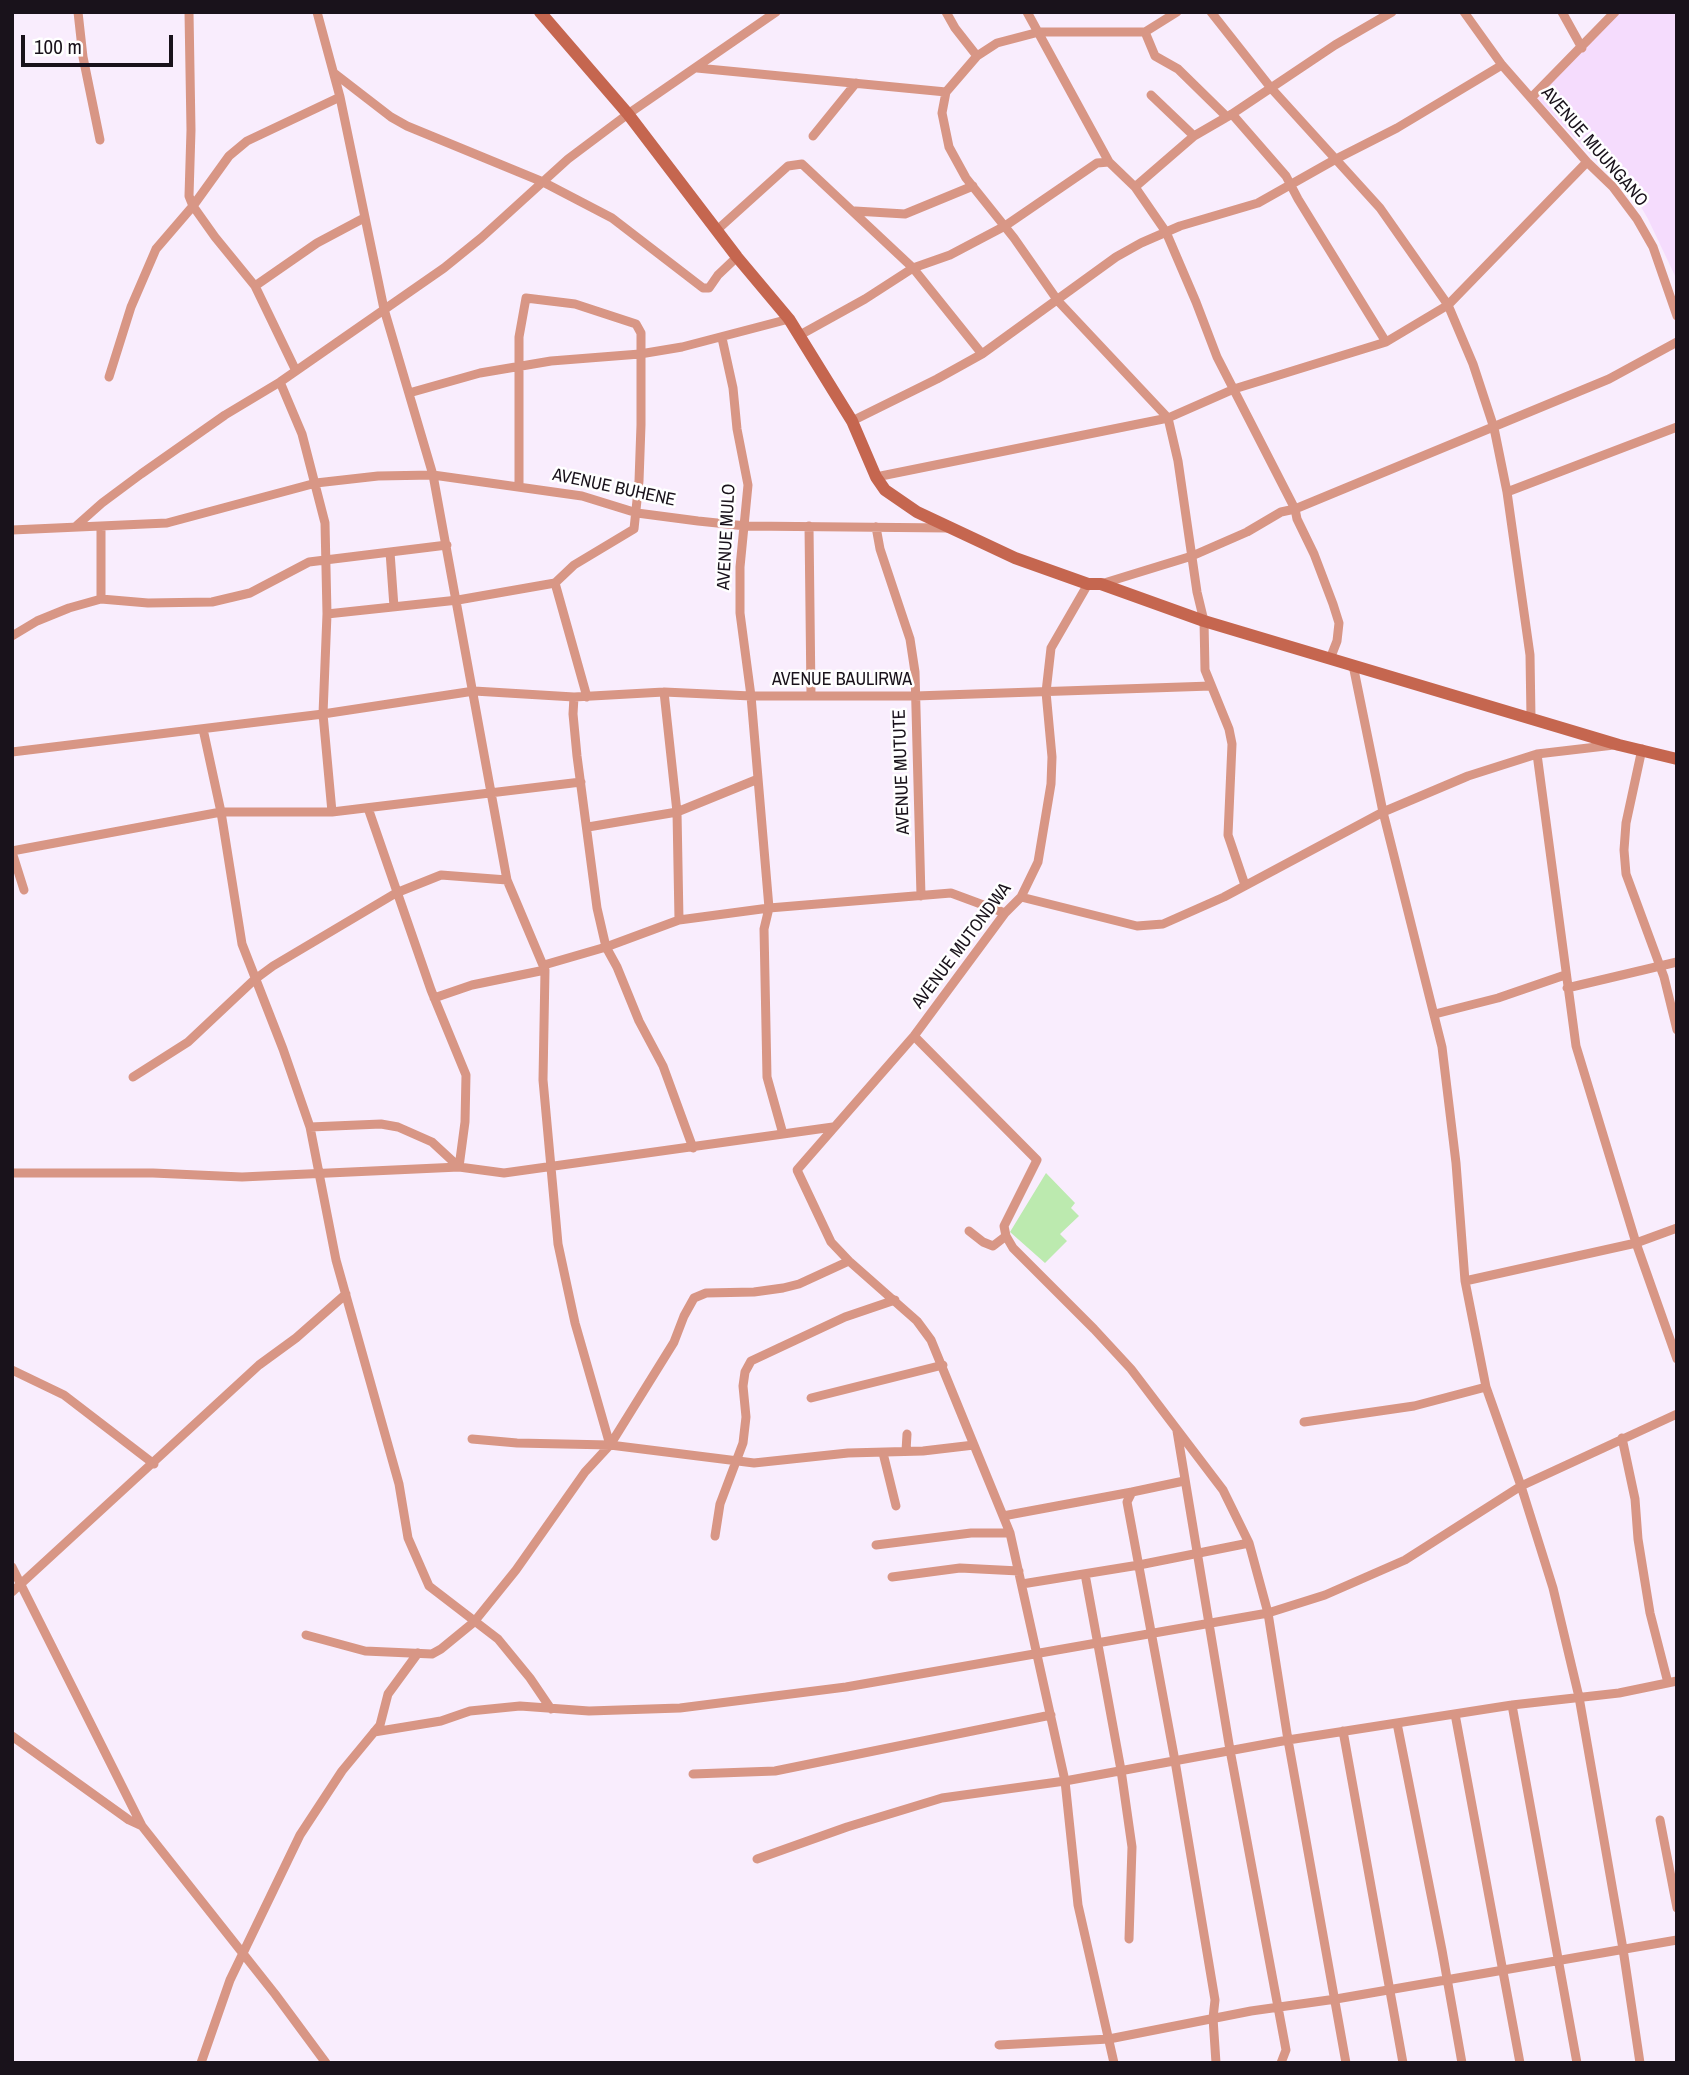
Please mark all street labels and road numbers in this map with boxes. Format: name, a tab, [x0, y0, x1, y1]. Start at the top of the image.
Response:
street label: AVENUE MUUNGANO	[1536, 83, 1652, 211]
street label: AVENUE BUHENE	[551, 464, 677, 512]
street label: AVENUE MULO	[713, 483, 741, 591]
street label: AVENUE BAULIRWA	[772, 669, 912, 691]
street label: AVENUE MUTUTE	[889, 709, 915, 835]
street label: AVENUE MUTONDWA	[908, 879, 1016, 1013]

